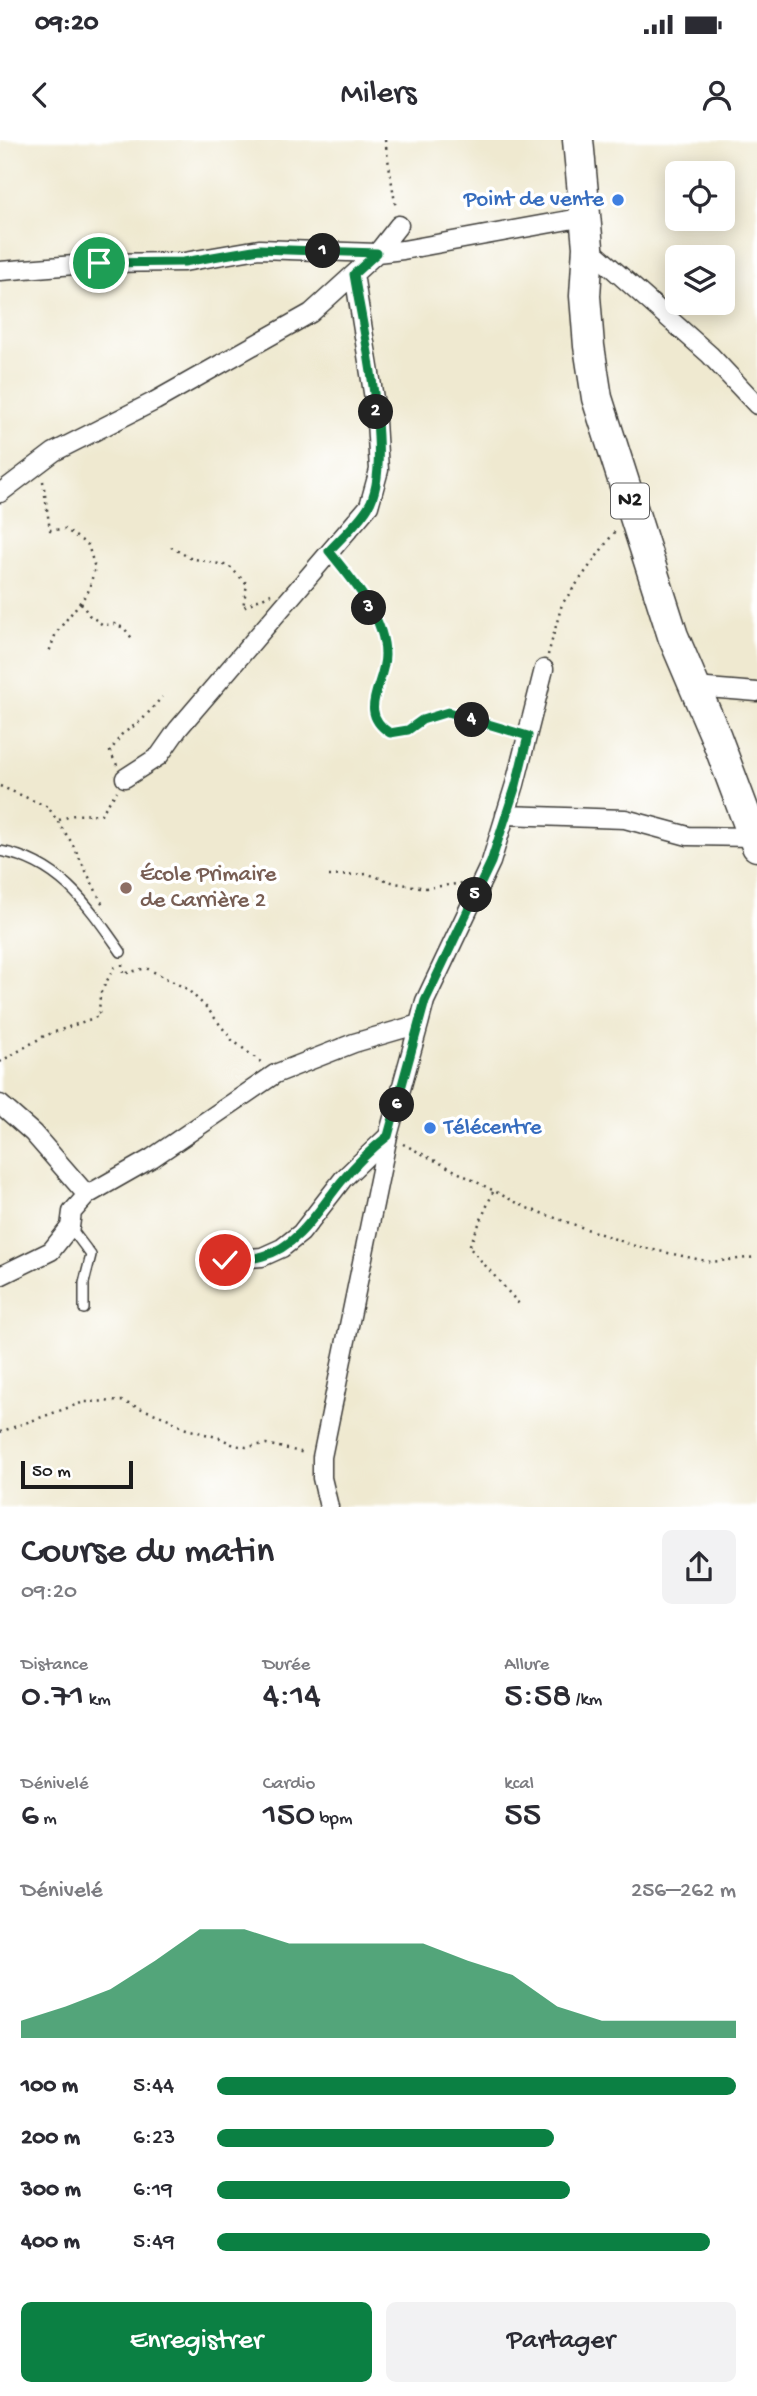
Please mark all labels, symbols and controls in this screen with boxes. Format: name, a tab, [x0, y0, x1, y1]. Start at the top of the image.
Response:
text: 09:20	[35, 9, 98, 40]
icon: back	[21, 76, 59, 114]
text: Milers	[341, 76, 416, 114]
icon: person	[698, 76, 736, 114]
map controls	[665, 161, 735, 315]
button: locate	[665, 161, 735, 231]
place label: Point de vente	[463, 187, 605, 214]
marker: Point de vente	[610, 192, 626, 208]
pin	[69, 233, 129, 293]
pin: 1	[306, 234, 340, 268]
text: 1	[319, 239, 326, 262]
icon: arrive	[80, 244, 118, 282]
button: layers	[665, 245, 735, 315]
pin: 2	[358, 394, 394, 430]
text: 2	[371, 400, 380, 423]
road number: N2	[611, 484, 649, 518]
pin: 3	[352, 590, 386, 626]
text: 3	[364, 596, 373, 619]
pin: 4	[454, 702, 490, 738]
text: 4	[467, 708, 476, 731]
place label: École Primaire de Carrière 2	[140, 862, 278, 915]
pin: 5	[458, 878, 492, 912]
marker: École Primaire de Carrière 2	[118, 880, 134, 896]
text: 5	[470, 883, 480, 906]
pin: 6	[380, 1088, 414, 1122]
text: 6	[392, 1093, 401, 1116]
place label: Télécentre	[442, 1115, 543, 1142]
marker: Télécentre	[422, 1120, 438, 1136]
pin	[195, 1230, 255, 1290]
icon: check	[206, 1241, 244, 1279]
scale bar	[21, 1458, 133, 1490]
text: 50 m	[32, 1461, 71, 1484]
button: share	[662, 1530, 736, 1604]
text: Course du matin	[21, 1531, 274, 1575]
text: 09:20	[21, 1579, 77, 1606]
text: Distance	[21, 1654, 88, 1677]
text: Durée	[263, 1654, 310, 1677]
text: Allure	[504, 1654, 549, 1677]
text: 0.71	[21, 1677, 84, 1718]
text: 4:14	[263, 1677, 321, 1718]
text: 5:58	[504, 1677, 571, 1718]
text: km	[84, 1689, 111, 1712]
text: /km	[571, 1689, 602, 1712]
text: Dénivelé	[21, 1773, 89, 1796]
text: Cardio	[263, 1773, 315, 1796]
text: kcal	[504, 1773, 534, 1796]
text: 6	[21, 1796, 39, 1837]
text: 150	[263, 1796, 315, 1837]
text: 55	[504, 1796, 541, 1837]
text: m	[39, 1808, 57, 1831]
text: bpm	[315, 1808, 352, 1831]
text: Dénivelé	[21, 1878, 103, 1905]
text: 256–262 m	[631, 1878, 736, 1905]
text: 100 m	[21, 2073, 78, 2100]
text: 5:44	[133, 2073, 174, 2100]
text: 200 m	[21, 2125, 80, 2152]
text: 6:23	[133, 2125, 175, 2152]
text: 300 m	[21, 2177, 81, 2204]
text: 6:19	[133, 2177, 173, 2204]
text: 400 m	[21, 2229, 80, 2256]
text: 5:49	[133, 2229, 175, 2256]
button: Enregistrer	[21, 2302, 372, 2382]
button: Partager	[386, 2302, 736, 2382]

